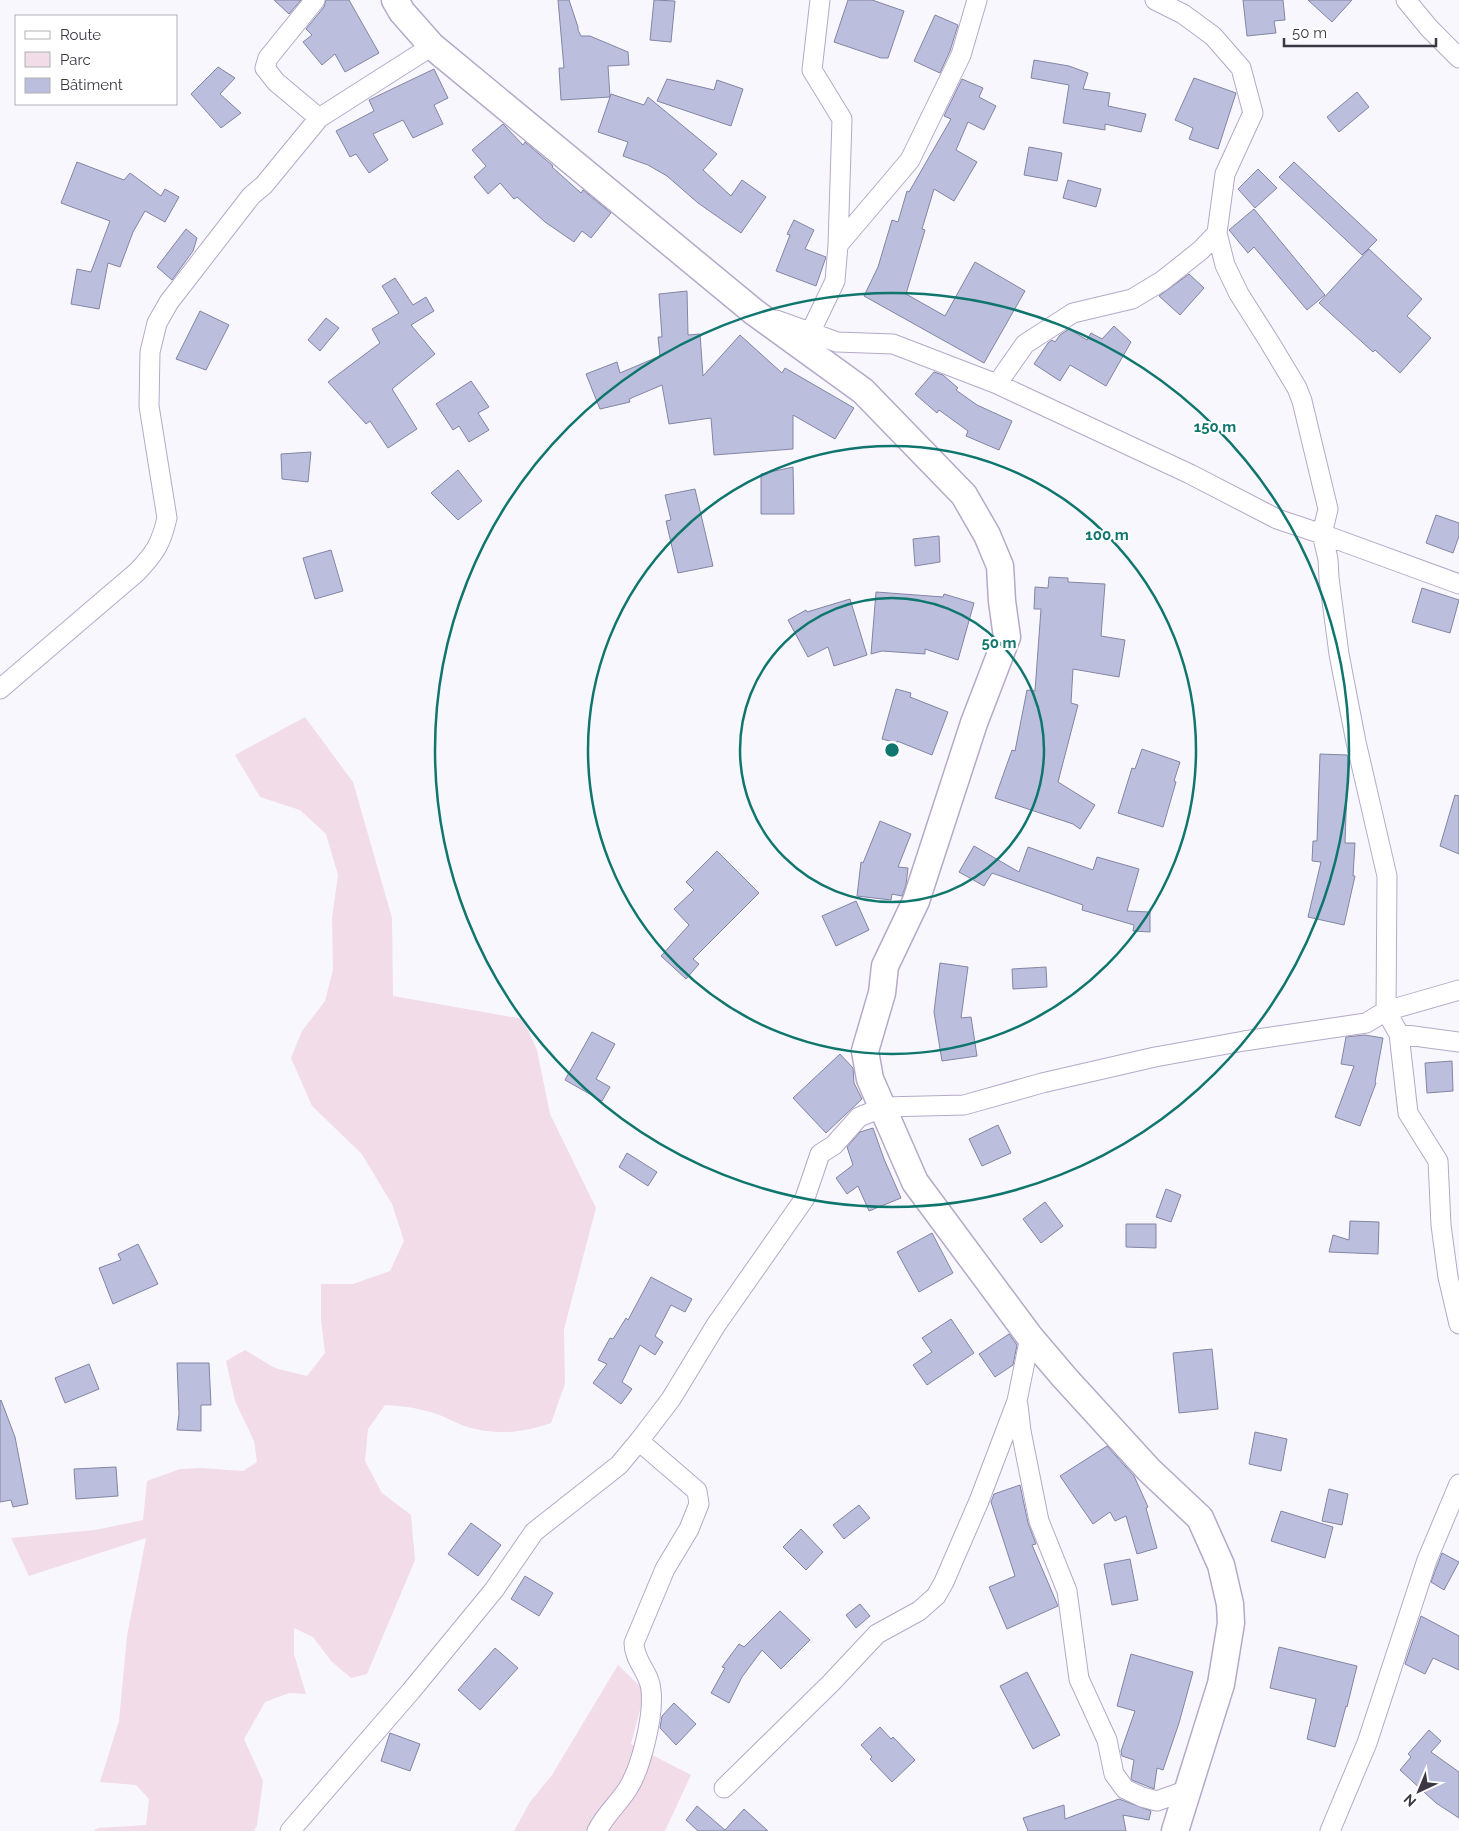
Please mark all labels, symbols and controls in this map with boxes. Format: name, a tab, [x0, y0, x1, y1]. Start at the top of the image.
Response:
legend	[15, 15, 178, 105]
scale bar	[1284, 15, 1436, 47]
text: 50 m	[1292, 24, 1327, 42]
text: Route	[60, 26, 101, 44]
text: Parc	[60, 51, 91, 69]
text: Bâtiment	[60, 76, 123, 94]
text: 150 m	[1194, 418, 1236, 436]
text: 100 m	[1085, 526, 1129, 544]
text: 50 m	[981, 634, 1017, 652]
centre of rings	[883, 741, 901, 759]
north arrow	[1394, 1766, 1444, 1816]
text: N	[1401, 1791, 1419, 1810]

